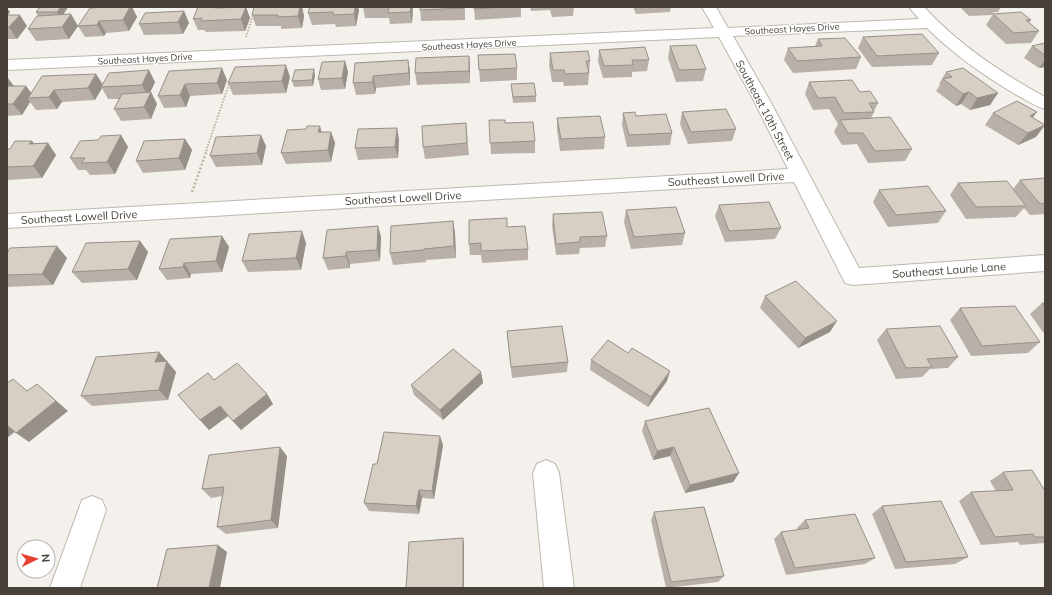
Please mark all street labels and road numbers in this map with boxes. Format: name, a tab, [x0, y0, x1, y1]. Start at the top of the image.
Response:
street label: Southeast Hayes Drive	[744, 21, 840, 37]
street label: Southeast Hayes Drive	[421, 37, 517, 53]
street label: Southeast Hayes Drive	[97, 51, 193, 67]
street label: Southeast 10th Street	[733, 58, 797, 163]
street label: Southeast Lowell Drive	[667, 169, 785, 189]
street label: Southeast Lowell Drive	[344, 188, 462, 208]
street label: Southeast Lowell Drive	[20, 207, 138, 227]
street label: Southeast Laurie Lane	[892, 259, 1006, 281]

